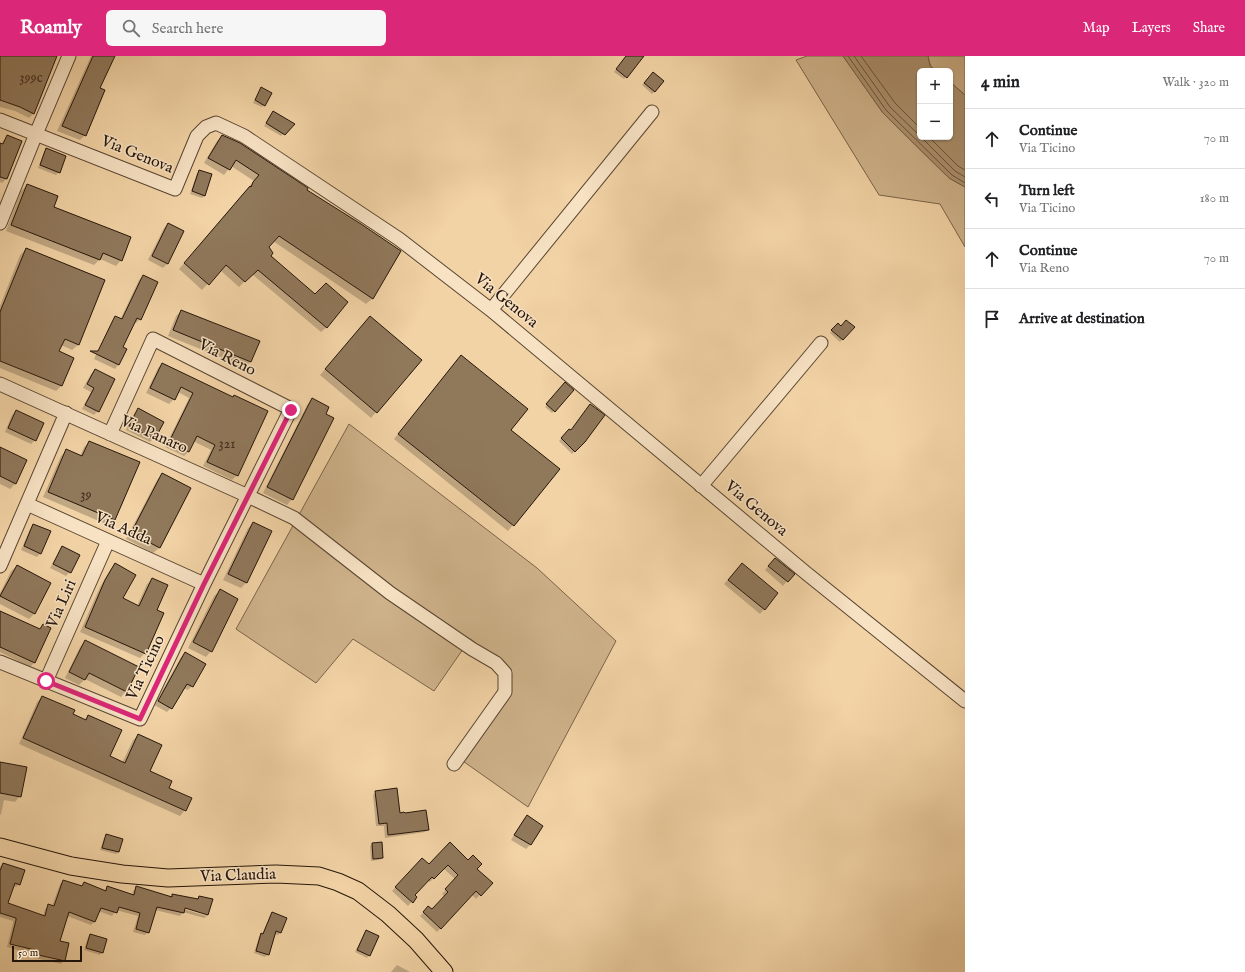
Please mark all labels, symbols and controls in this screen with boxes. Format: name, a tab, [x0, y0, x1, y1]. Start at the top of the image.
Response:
search box	[106, 10, 386, 46]
text: Roamly	[20, 16, 82, 40]
icon: search	[120, 17, 142, 39]
text: Search here	[152, 19, 223, 38]
text: Map	[1083, 19, 1110, 37]
text: Layers	[1132, 19, 1171, 37]
text: Share	[1193, 19, 1225, 37]
map controls	[917, 68, 953, 140]
button: +	[917, 68, 953, 104]
house number: 399c	[19, 69, 43, 87]
text: 4 min	[981, 72, 1020, 93]
text: Walk · 320 m	[1163, 74, 1229, 91]
button: −	[917, 104, 953, 140]
text: Continue	[1019, 121, 1077, 140]
icon: ahead	[981, 128, 1003, 150]
text: 70 m	[1204, 130, 1229, 147]
street label: Via Genova	[97, 131, 176, 179]
text: Via Ticino	[1019, 140, 1075, 157]
text: Turn left	[1019, 181, 1075, 200]
icon: left	[981, 188, 1003, 210]
text: 180 m	[1200, 190, 1229, 207]
text: Via Ticino	[1019, 200, 1075, 217]
text: Continue	[1019, 241, 1077, 260]
icon: ahead	[981, 248, 1003, 270]
text: 70 m	[1204, 250, 1229, 267]
text: Via Reno	[1019, 260, 1069, 277]
street label: Via Genova	[469, 269, 542, 333]
icon: arrive	[981, 308, 1003, 330]
text: Arrive at destination	[1019, 309, 1145, 328]
street label: Via Reno	[194, 335, 259, 381]
route end	[282, 401, 300, 419]
street label: Via Panaro	[117, 411, 191, 459]
house number: 321	[218, 435, 236, 453]
street label: Via Genova	[720, 476, 792, 541]
house number: 39	[80, 486, 92, 504]
street label: Via Adda	[91, 507, 155, 550]
street label: Via Liri	[42, 577, 82, 632]
street label: Via Ticino	[122, 632, 170, 705]
route start	[37, 672, 55, 690]
street label: Via Claudia	[199, 865, 276, 887]
scale bar	[12, 944, 82, 963]
text: 50 m	[18, 946, 38, 960]

